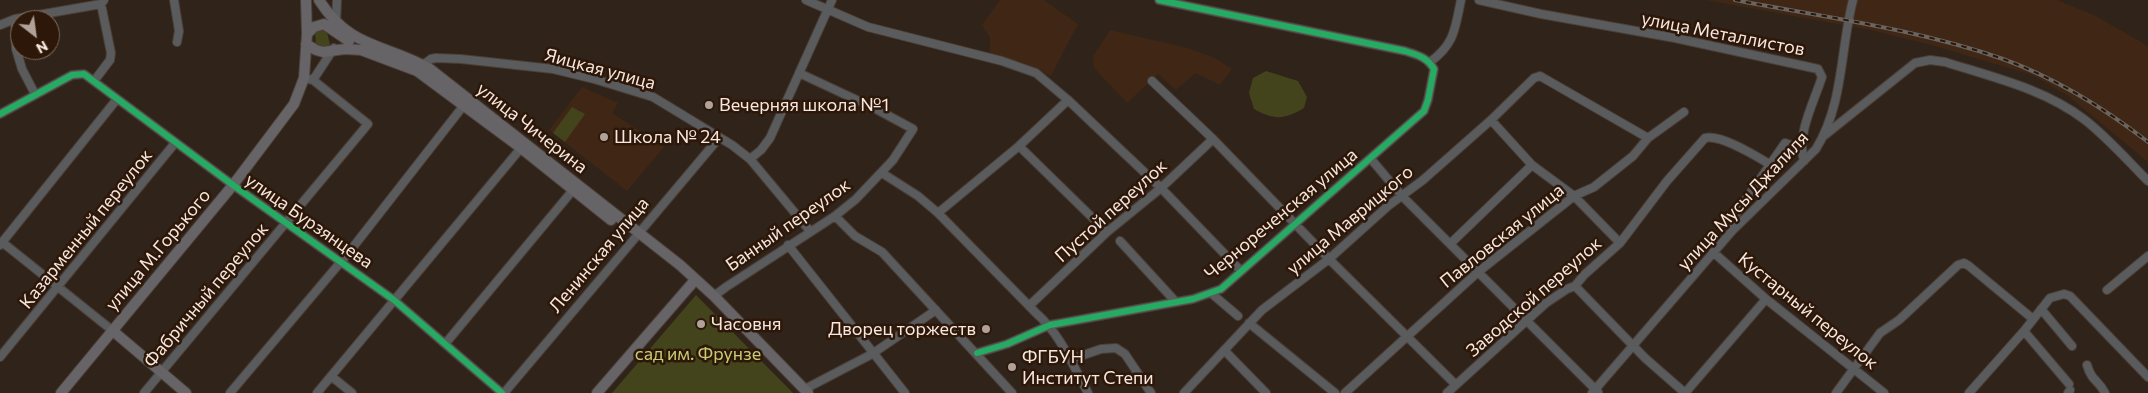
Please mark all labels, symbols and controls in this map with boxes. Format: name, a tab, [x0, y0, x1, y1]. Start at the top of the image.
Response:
street label: улица Металлистов	[1640, 8, 1806, 60]
north arrow	[10, 10, 60, 60]
text: N	[33, 38, 51, 58]
street label: Яицкая улица	[542, 44, 658, 94]
street label: улица Чичерина	[472, 78, 592, 178]
place label: Вечерняя школа №1	[719, 94, 889, 116]
marker: Вечерняя школа №1	[703, 99, 715, 111]
place label: Школа № 24	[614, 126, 721, 148]
street label: улица Мусы Джалиля	[1673, 127, 1813, 275]
marker: Школа № 24	[598, 131, 610, 143]
street label: Чернореченская улица	[1200, 144, 1362, 284]
street label: Казарменный переулок	[15, 145, 157, 313]
street label: Пустой переулок	[1051, 155, 1171, 267]
street label: улица Маврицкого	[1282, 161, 1418, 279]
street label: улица Бурзянцева	[241, 169, 377, 273]
street label: Банный переулок	[722, 174, 854, 276]
street label: Павловская улица	[1436, 179, 1568, 293]
street label: улица М.Горького	[101, 185, 215, 315]
street label: Ленинская улица	[544, 193, 654, 317]
street label: Фабричный переулок	[139, 218, 273, 372]
street label: Заводской переулок	[1462, 232, 1606, 362]
street label: Кустарный переулок	[1734, 248, 1882, 374]
place label: Часовня	[711, 313, 781, 335]
marker: Часовня	[695, 318, 707, 330]
place label: Дворец торжеств	[828, 318, 976, 340]
marker: Дворец торжеств	[980, 323, 992, 335]
park label: сад им. Фрунзе	[635, 343, 761, 365]
place label: ФГБУН Институт Степи	[1022, 346, 1154, 388]
marker: ФГБУН Институт Степи	[1006, 361, 1018, 373]

